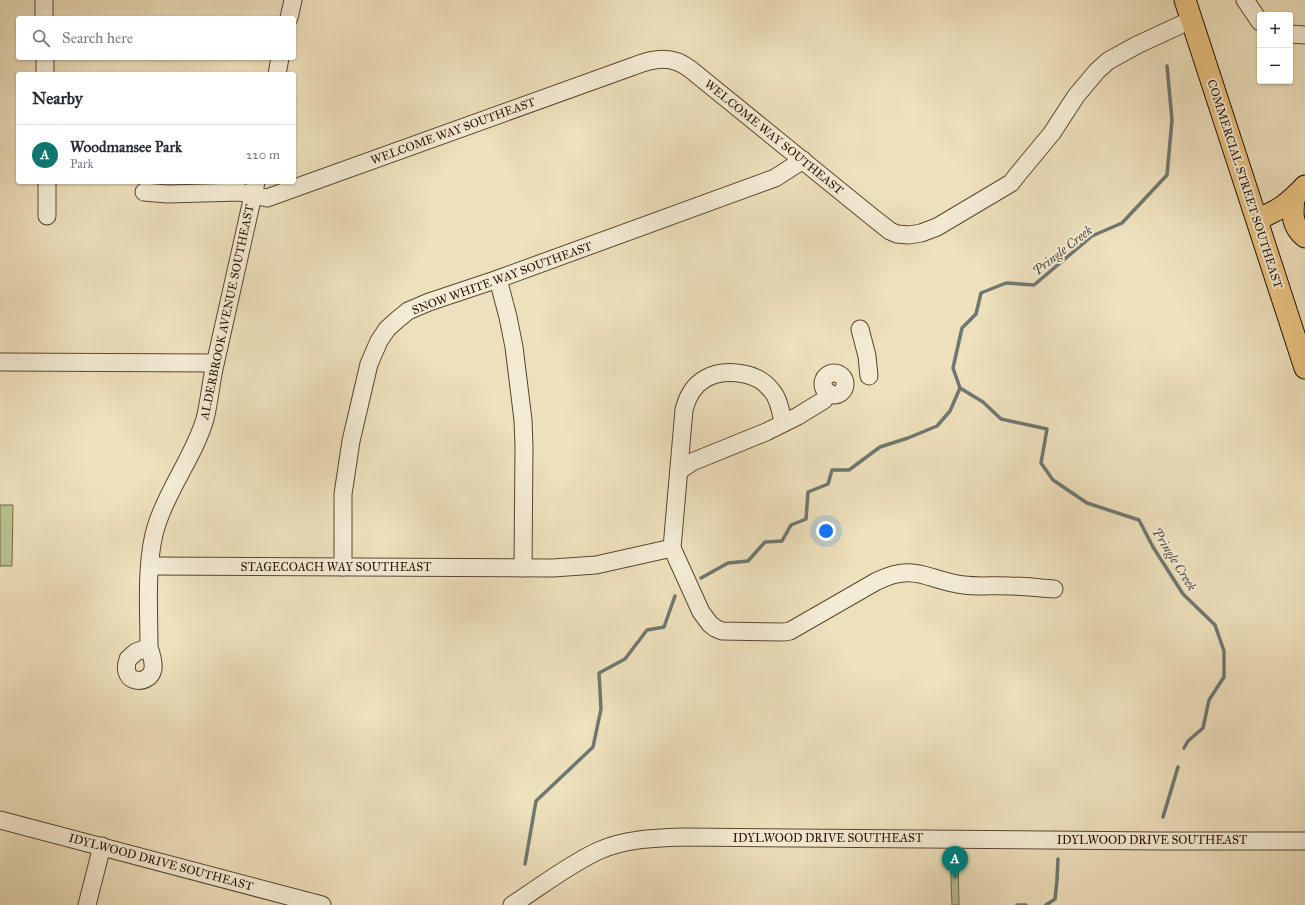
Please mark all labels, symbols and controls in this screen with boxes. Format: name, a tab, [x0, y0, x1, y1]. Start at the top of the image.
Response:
map controls	[1257, 12, 1293, 84]
button: +	[1257, 12, 1293, 48]
search box	[16, 16, 296, 60]
icon: search	[30, 27, 52, 49]
text: Search here	[62, 29, 133, 47]
button: −	[1257, 48, 1293, 84]
street label: WELCOME WAY SOUTHEAST	[702, 77, 846, 197]
street label: COMMERCIAL STREET SOUTHEAST	[1205, 78, 1285, 290]
text: Nearby	[32, 88, 83, 109]
street label: WELCOME WAY SOUTHEAST	[369, 95, 537, 167]
text: Woodmansee Park	[70, 138, 182, 156]
text: A	[41, 147, 49, 163]
text: 220 m	[246, 147, 280, 163]
text: Park	[70, 156, 94, 172]
street label: ALDERBROOK AVENUE SOUTHEAST	[197, 203, 257, 422]
water label: Pringle Creek	[1030, 222, 1096, 279]
street label: SNOW WHITE WAY SOUTHEAST	[410, 239, 594, 317]
your location	[816, 521, 836, 541]
water label: Pringle Creek	[1148, 525, 1200, 594]
street label: STAGECOACH WAY SOUTHEAST	[241, 560, 431, 574]
street label: IDYLWOOD DRIVE SOUTHEAST	[67, 831, 255, 893]
street label: IDYLWOOD DRIVE SOUTHEAST	[733, 831, 923, 845]
street label: IDYLWOOD DRIVE SOUTHEAST	[1057, 833, 1247, 847]
pin: A	[942, 846, 968, 879]

